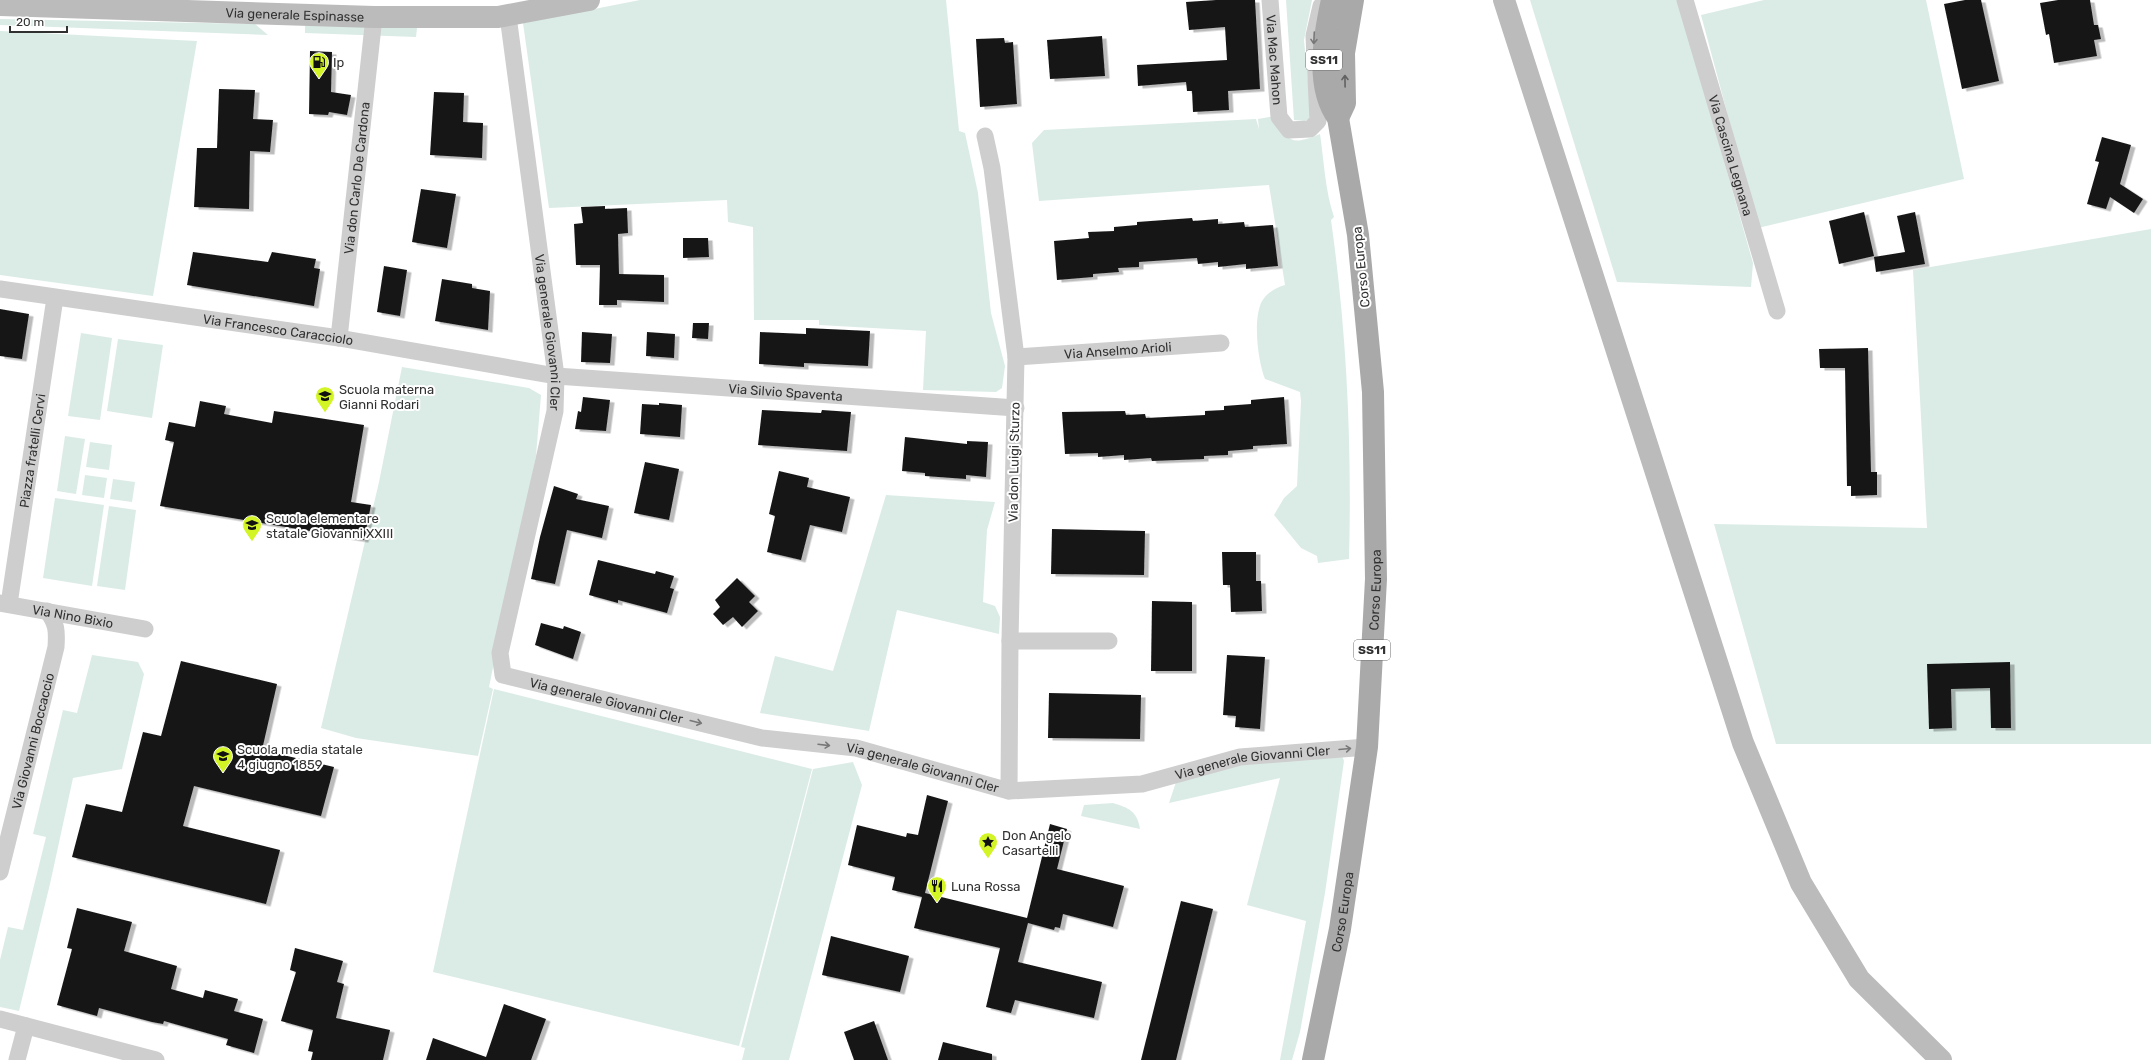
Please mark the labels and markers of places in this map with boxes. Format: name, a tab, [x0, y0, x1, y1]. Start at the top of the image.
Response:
fuel station icon: Ip	[308, 51, 330, 79]
place label: Ip	[333, 55, 345, 70]
place label: Scuola materna Gianni Rodari	[339, 382, 434, 412]
school or university icon: Scuola materna Gianni Rodari	[314, 385, 336, 413]
place label: Scuola elementare statale Giovanni XXIII	[266, 511, 393, 541]
school or university icon: Scuola elementare statale Giovanni XXIII	[241, 514, 263, 542]
place label: Scuola media statale 4 giugno 1859	[237, 742, 363, 773]
school or university icon: Scuola media statale 4 giugno 1859	[212, 745, 234, 773]
place label: Don Angelo Casartelli	[1002, 828, 1071, 858]
place icon: Don Angelo Casartelli	[977, 831, 999, 859]
restaurant icon: Luna Rossa	[926, 875, 948, 903]
place label: Luna Rossa	[951, 879, 1021, 894]

